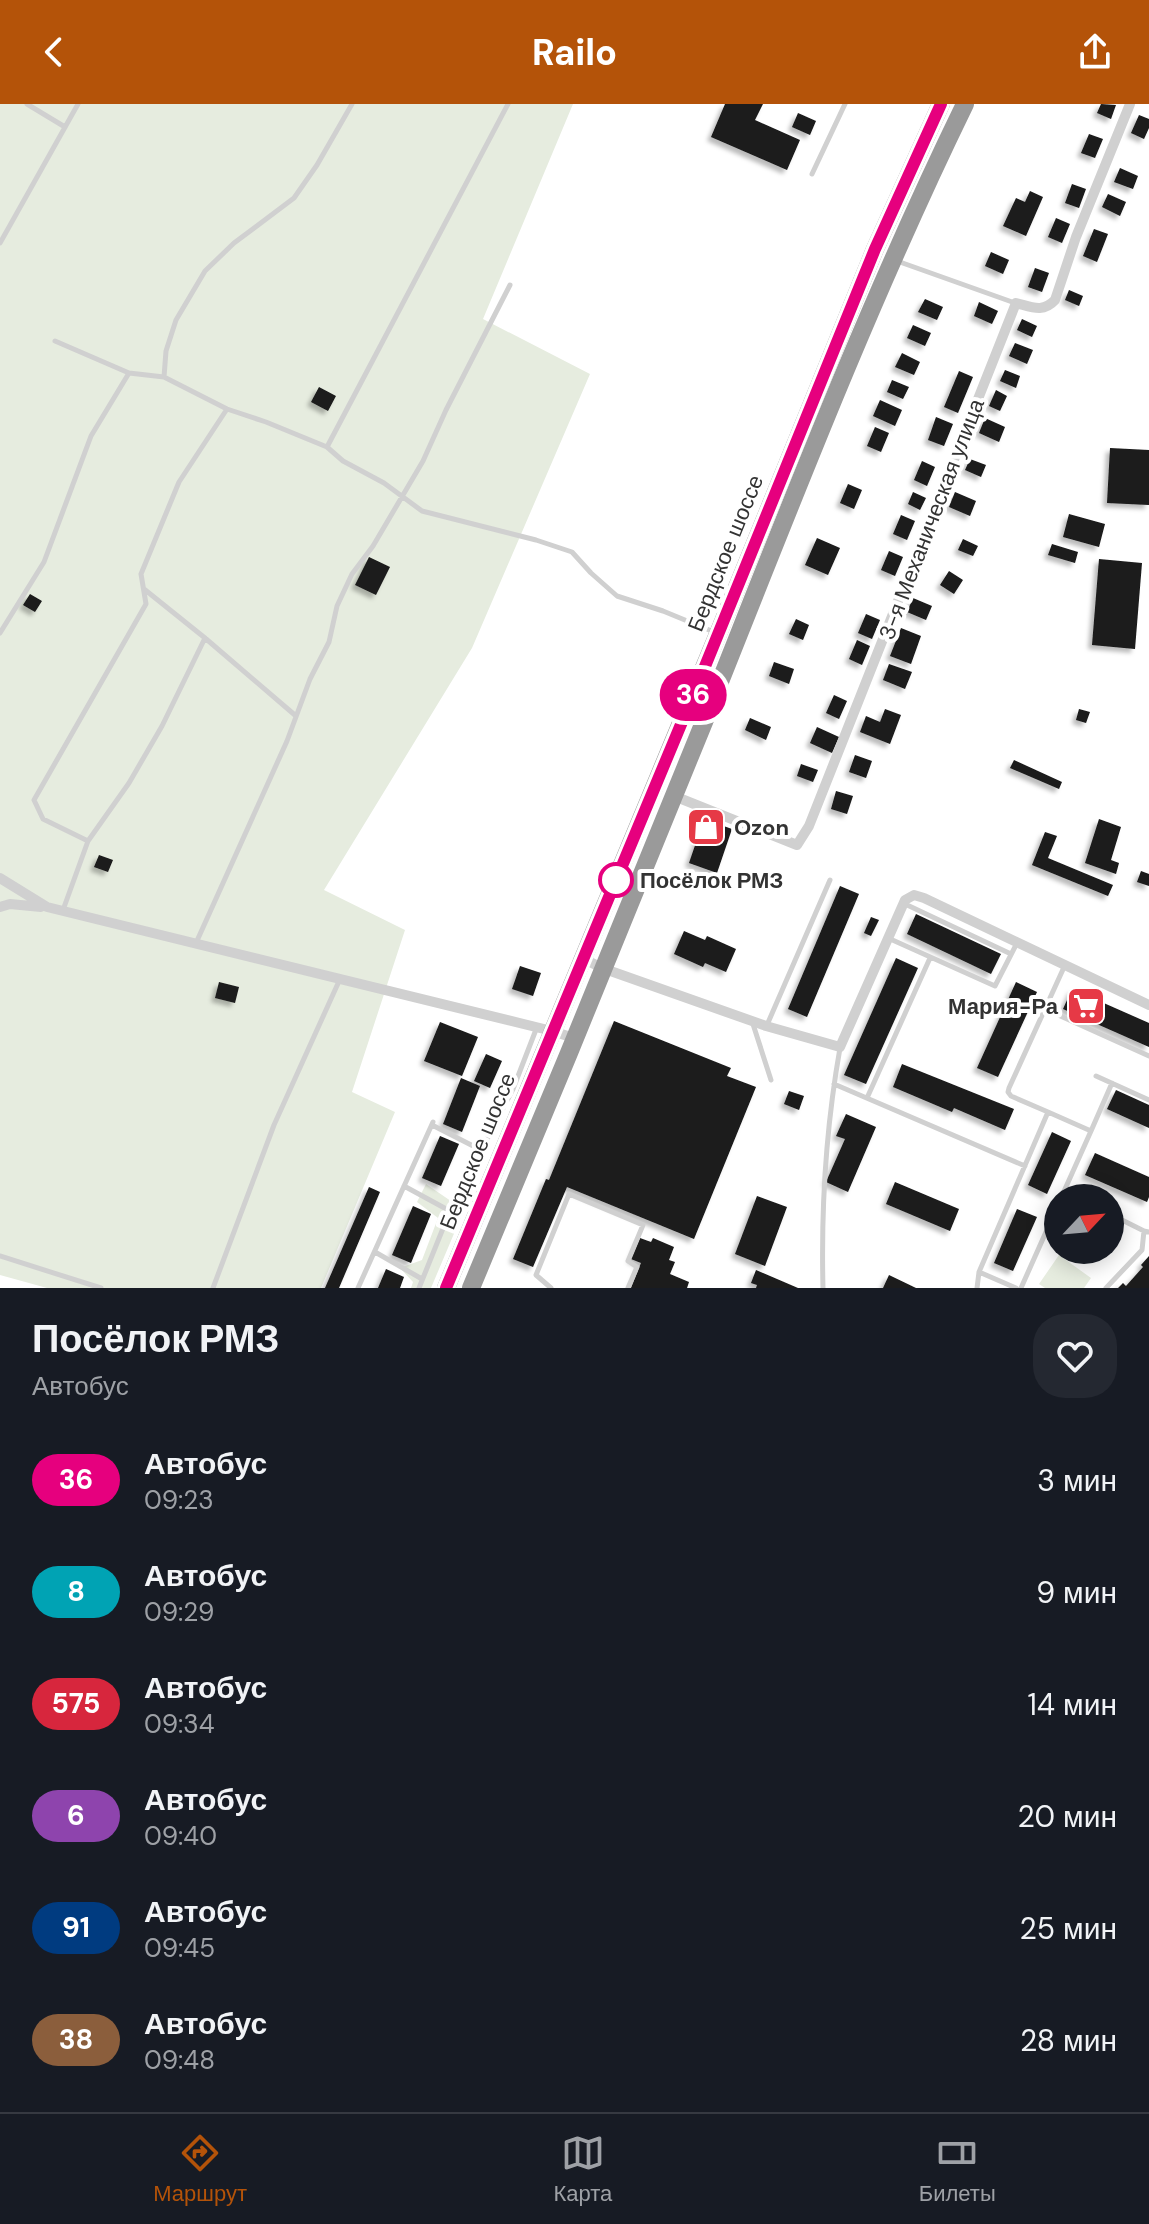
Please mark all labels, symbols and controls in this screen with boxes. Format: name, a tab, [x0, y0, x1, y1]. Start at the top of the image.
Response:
text: Railo	[532, 29, 617, 76]
icon: back	[32, 30, 76, 74]
icon: share	[1073, 30, 1117, 74]
street label: 3-я Механическая улица	[872, 394, 991, 644]
street label: Бердское шоссе	[681, 471, 770, 636]
line badge: 36	[657, 669, 729, 721]
text: 36	[676, 676, 710, 713]
shop icon: Ozon	[685, 806, 727, 848]
place label: Ozon	[734, 813, 789, 842]
marker: Посёлок РМЗ	[599, 863, 633, 897]
place label: Посёлок РМЗ	[640, 866, 783, 895]
supermarket icon: Мария-Ра	[1065, 985, 1107, 1027]
place label: Мария-Ра	[948, 992, 1059, 1021]
street label: Бердское шоссе	[433, 1069, 522, 1234]
north arrow	[1044, 1184, 1124, 1264]
map controls	[1044, 1184, 1124, 1264]
text: Посёлок РМЗ	[32, 1314, 279, 1364]
button: heart	[1033, 1314, 1117, 1398]
text: Автобус	[32, 1369, 129, 1403]
text: Автобус	[144, 1444, 267, 1483]
text: 36	[59, 1461, 93, 1498]
text: 3 мин	[1037, 1461, 1117, 1500]
text: 09:23	[144, 1483, 214, 1517]
text: Автобус	[144, 1556, 267, 1595]
text: 8	[67, 1573, 85, 1610]
text: 9 мин	[1036, 1573, 1117, 1612]
text: 09:29	[144, 1595, 214, 1629]
text: Автобус	[144, 1668, 267, 1707]
text: 575	[51, 1685, 101, 1722]
text: 14 мин	[1027, 1685, 1117, 1724]
text: 09:34	[144, 1707, 215, 1741]
text: Автобус	[144, 1780, 267, 1819]
text: 6	[67, 1797, 85, 1834]
text: 20 мин	[1018, 1797, 1117, 1836]
text: 09:40	[144, 1819, 217, 1853]
text: Автобус	[144, 1892, 267, 1931]
text: 91	[62, 1909, 90, 1946]
text: 25 мин	[1019, 1909, 1117, 1948]
text: 09:45	[144, 1931, 215, 1965]
text: Автобус	[144, 2004, 267, 2043]
text: 38	[59, 2021, 93, 2058]
text: 28 мин	[1020, 2021, 1117, 2060]
text: 09:48	[144, 2043, 215, 2077]
tab: Маршрут	[153, 2131, 247, 2208]
tab: Карта	[553, 2131, 612, 2208]
tab: Билеты	[919, 2131, 996, 2208]

